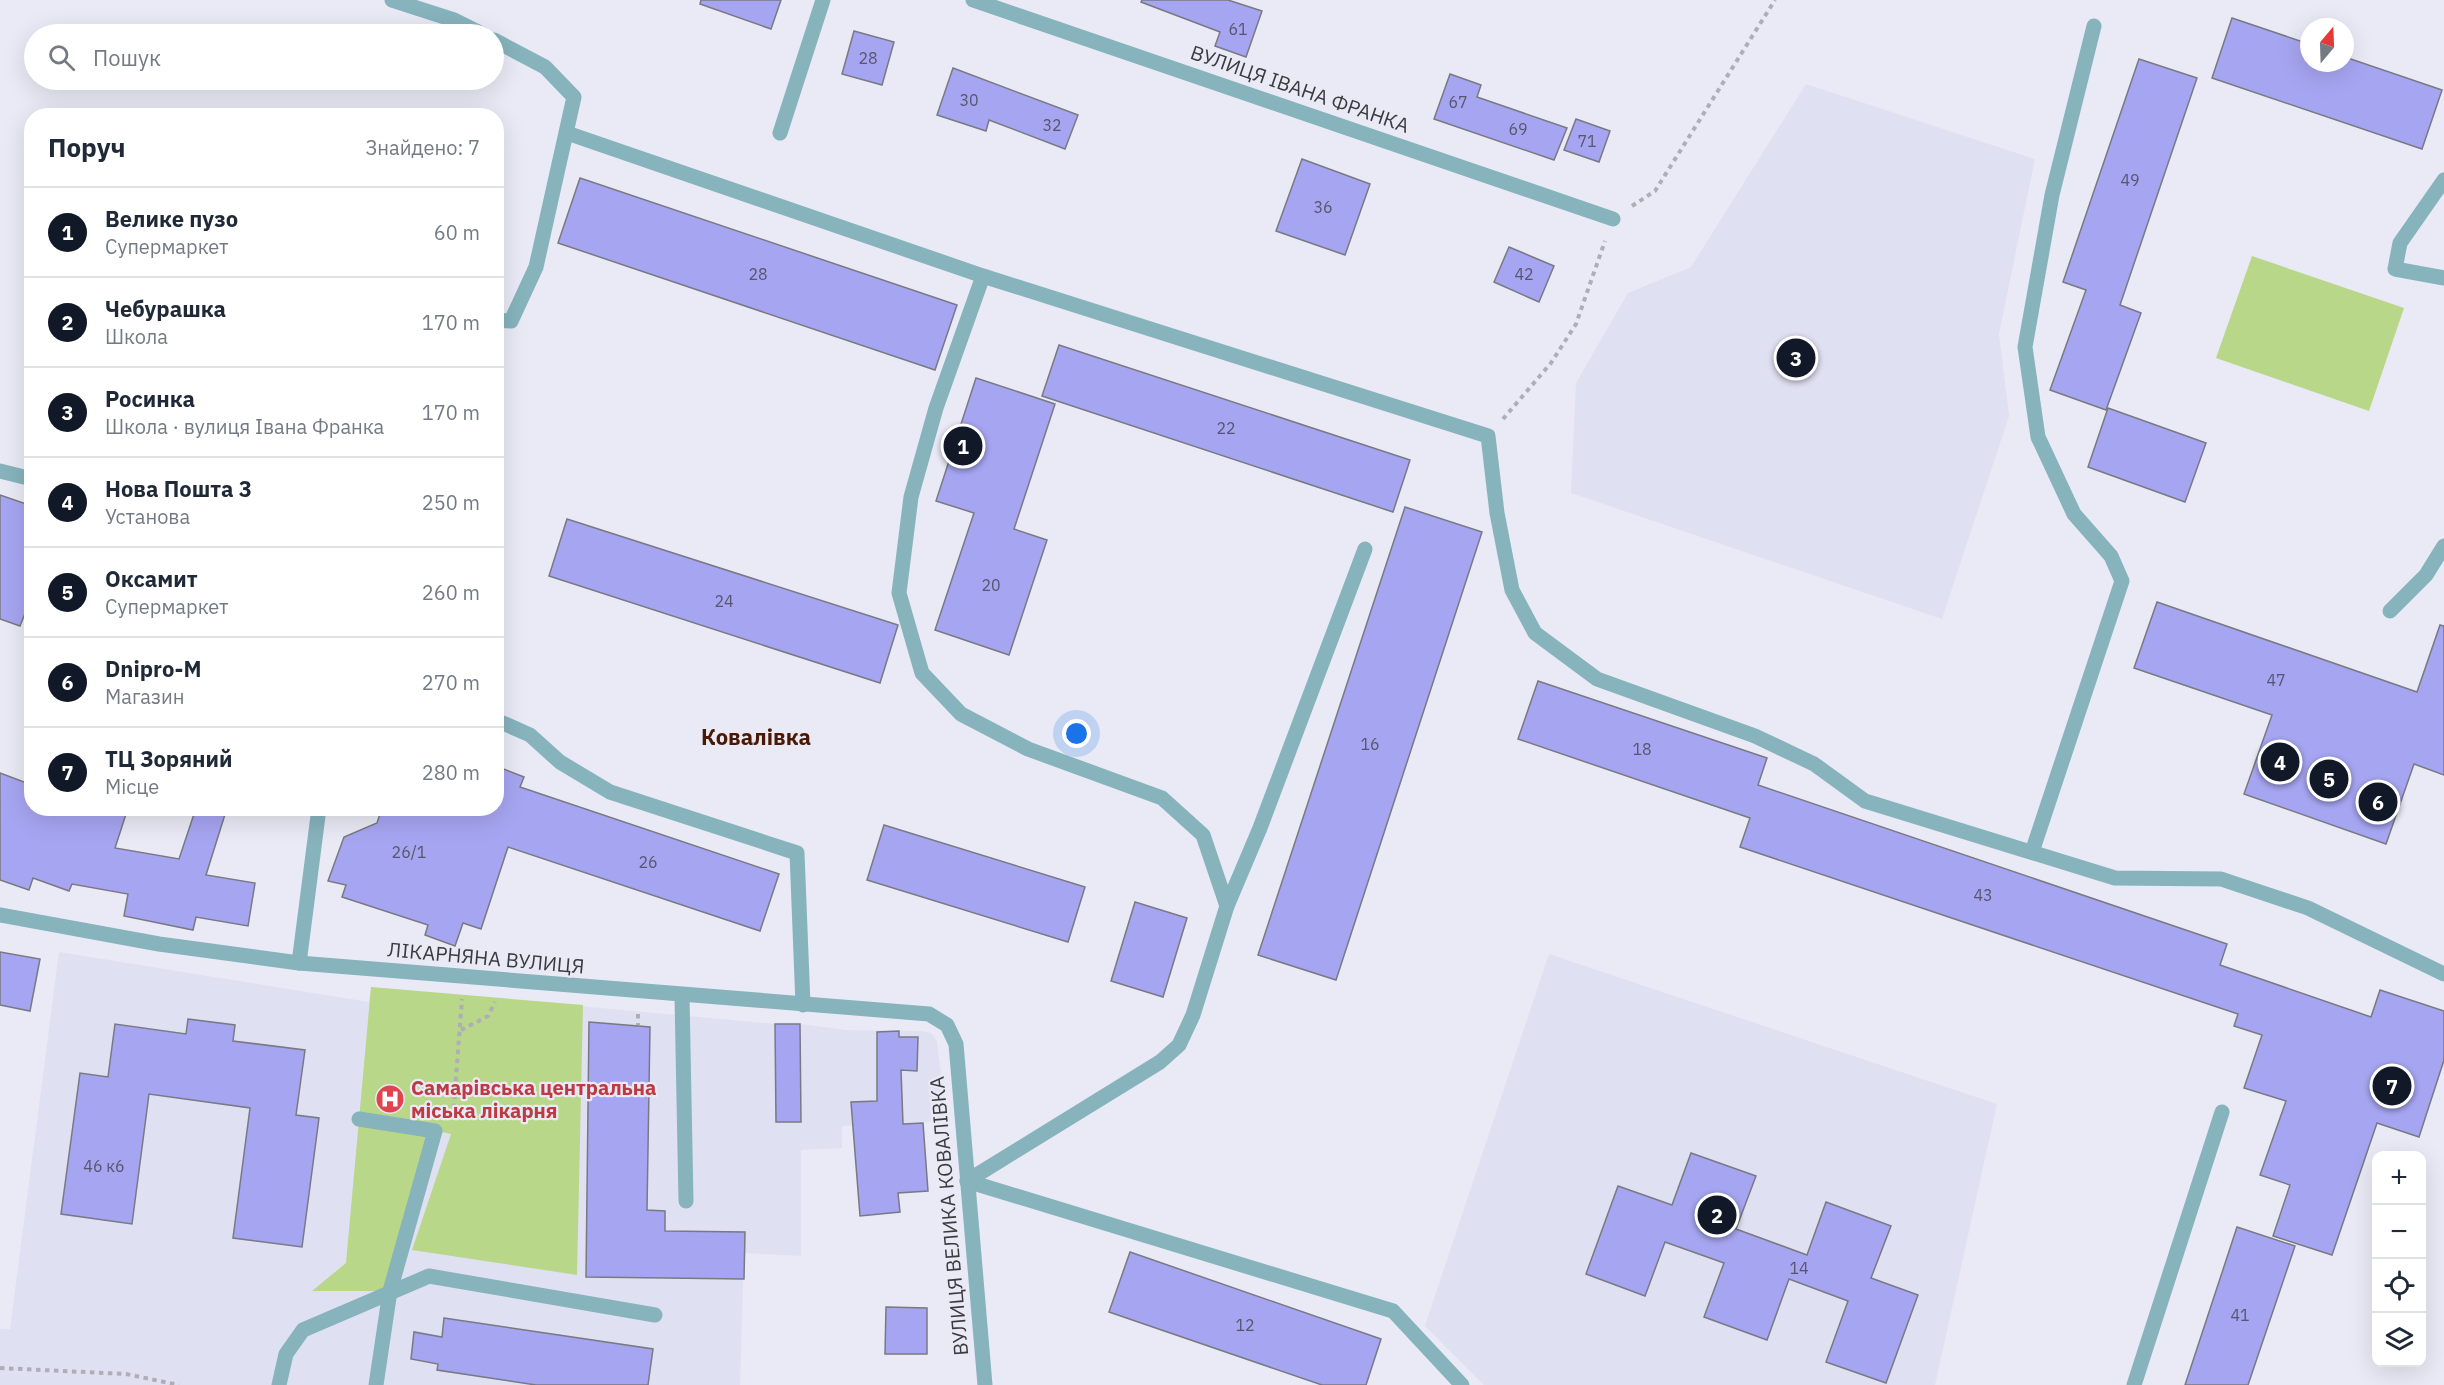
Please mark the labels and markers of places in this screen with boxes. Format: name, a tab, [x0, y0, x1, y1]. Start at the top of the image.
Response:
pin: 3	[1776, 336, 1816, 380]
pin: 1	[944, 424, 982, 468]
pin: 4	[2260, 740, 2300, 784]
pin: 5	[2310, 756, 2348, 802]
pin: 6	[2358, 780, 2398, 824]
pin: 7	[2372, 1064, 2412, 1108]
place label: Самарівська центральна міська лікарня	[411, 1074, 656, 1124]
hospital icon: Самарівська центральна міська лікарня	[374, 1083, 406, 1115]
pin: 2	[1698, 1192, 1736, 1238]

